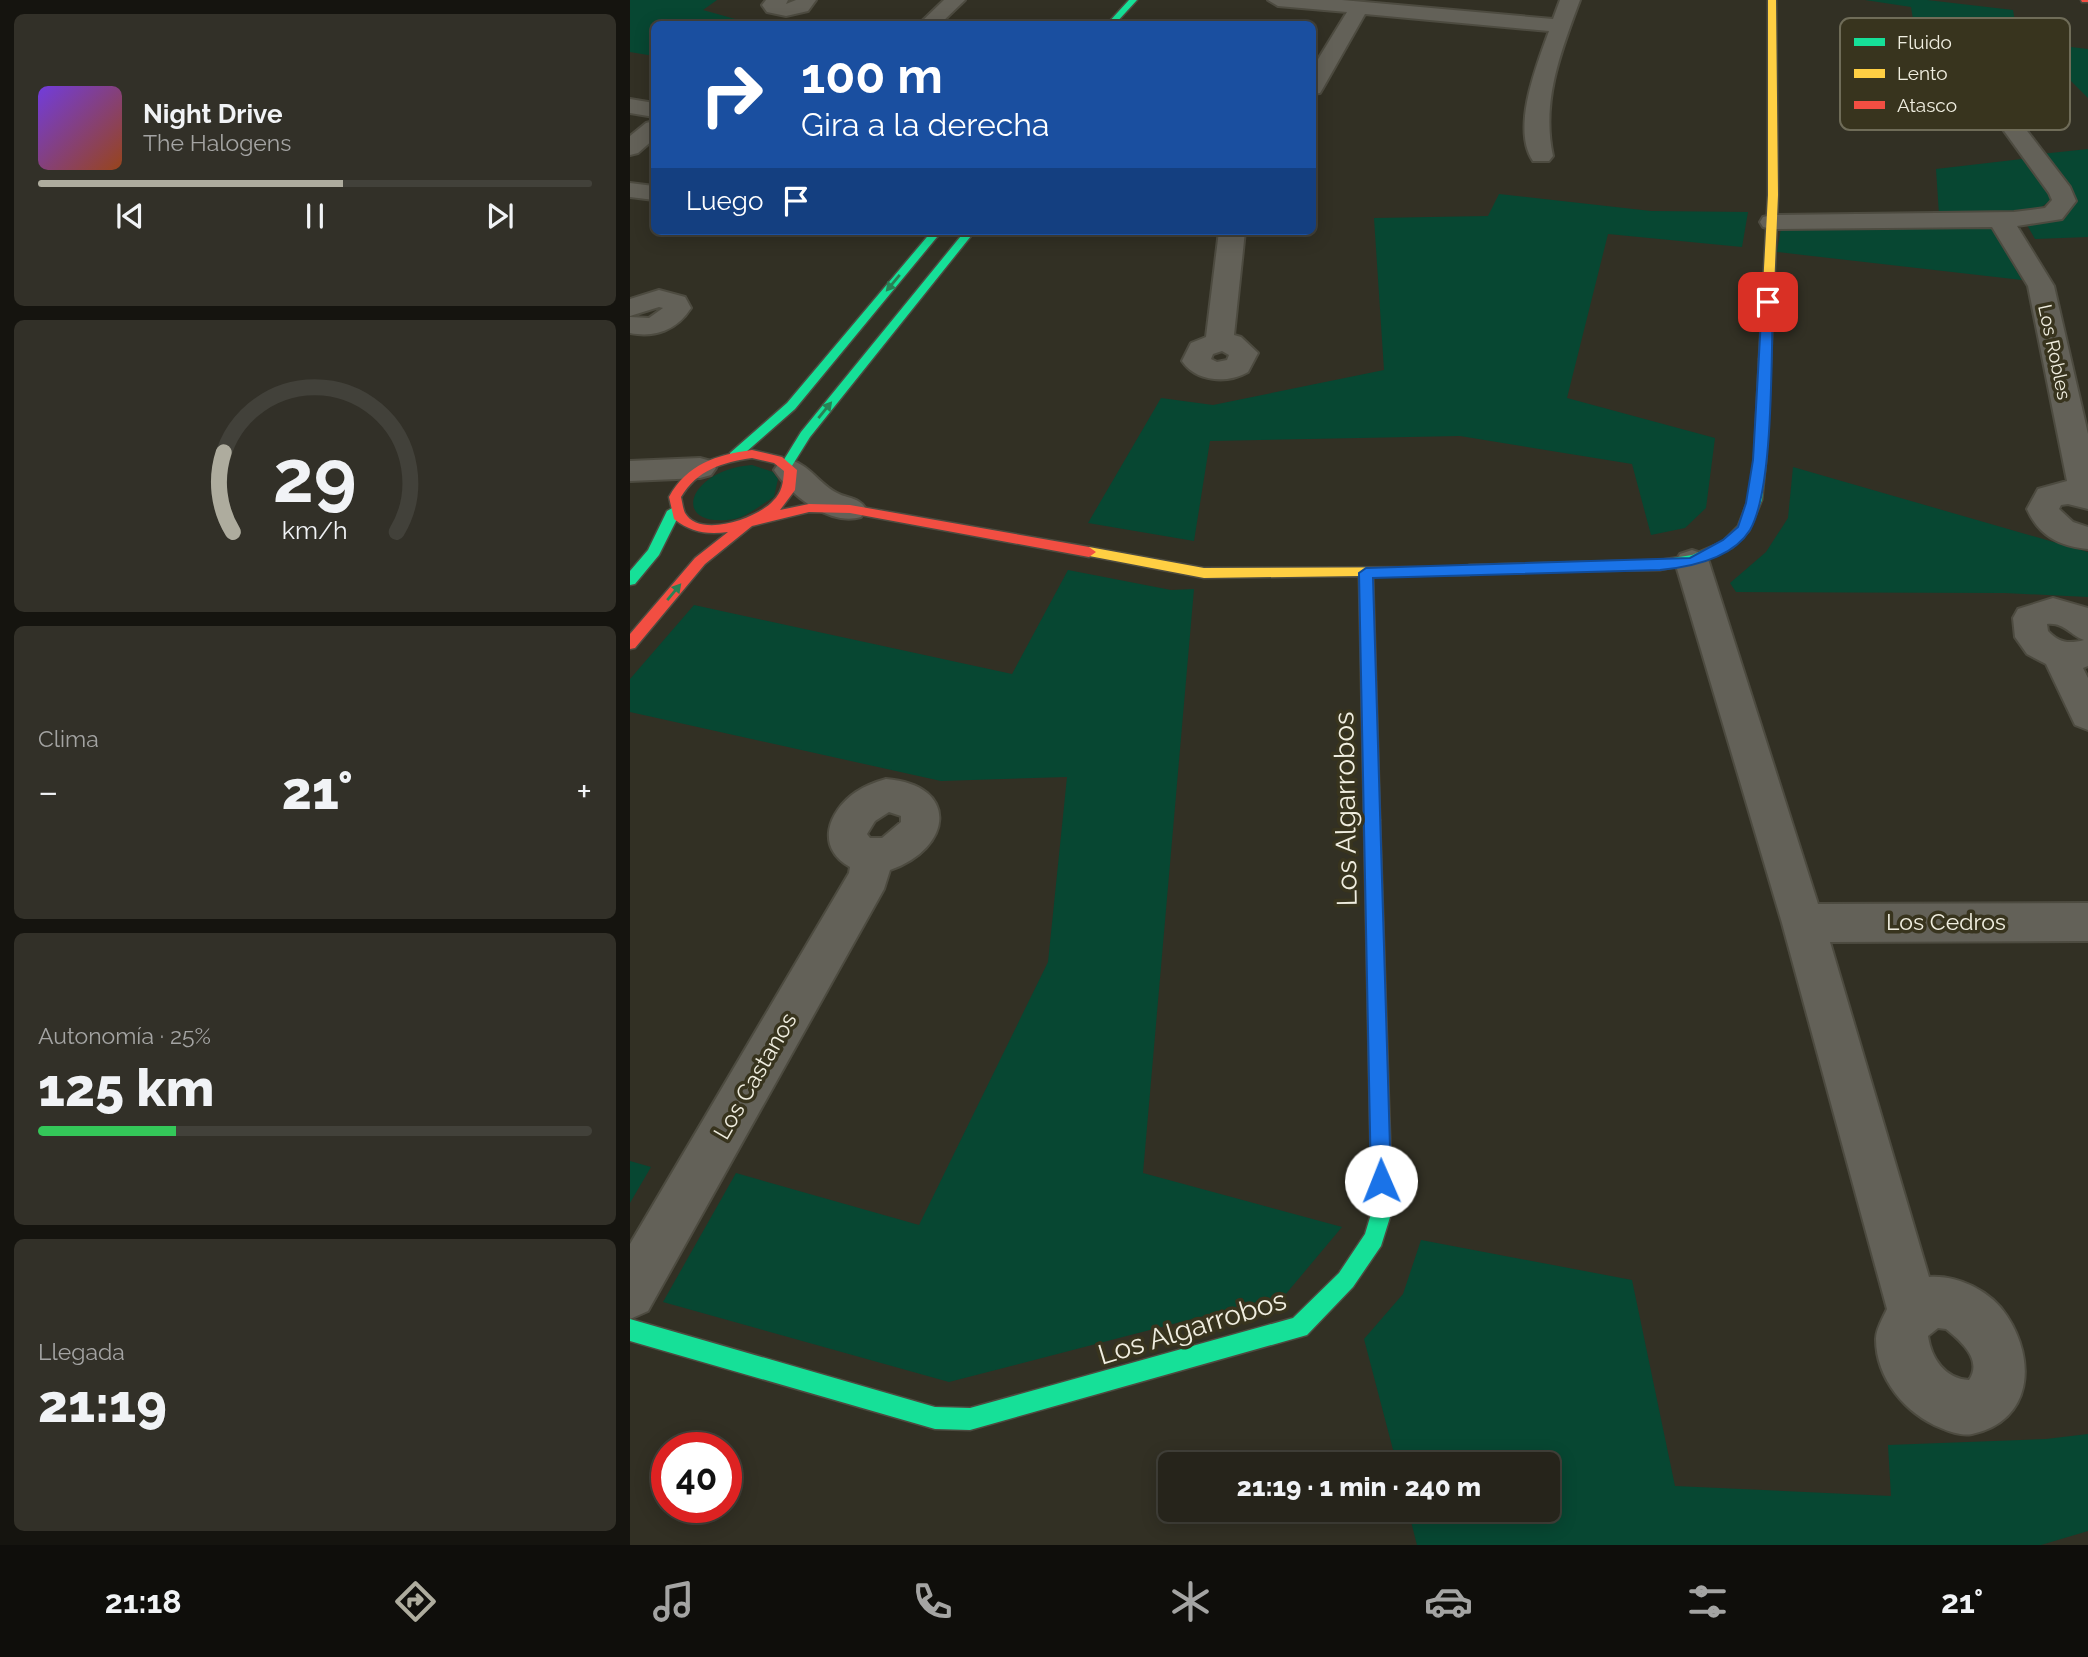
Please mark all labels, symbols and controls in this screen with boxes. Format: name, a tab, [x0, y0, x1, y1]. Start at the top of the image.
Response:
legend	[1840, 18, 2070, 130]
text: Fluido	[1897, 31, 1952, 53]
text: 100 m	[801, 47, 943, 104]
icon: right	[686, 49, 777, 140]
text: Lento	[1897, 62, 1948, 84]
text: Atasco	[1897, 94, 1957, 116]
text: Night Drive	[143, 99, 282, 129]
text: Gira a la derecha	[801, 106, 1049, 143]
text: The Halogens	[143, 129, 291, 156]
icon: arrive	[777, 182, 815, 220]
text: Luego	[686, 186, 763, 216]
icon: previous	[111, 197, 149, 235]
icon: pause	[296, 197, 334, 235]
icon: next	[481, 197, 519, 235]
pin	[1738, 272, 1798, 332]
one-way arrow	[886, 275, 901, 292]
icon: arrive	[1749, 283, 1787, 321]
street label: Los Robles	[2034, 302, 2076, 402]
one-way arrow	[817, 402, 832, 419]
text: 29	[273, 435, 357, 520]
text: km/h	[282, 515, 348, 545]
one-way arrow	[666, 583, 682, 601]
street label: Los Algarrobos	[1327, 711, 1364, 907]
text: Clima	[38, 725, 99, 752]
text: 21°	[282, 760, 353, 821]
text: −	[38, 769, 58, 814]
text: +	[576, 769, 592, 814]
street label: Los Cedros	[1886, 908, 2006, 935]
street label: Los Castanos	[707, 1008, 802, 1144]
text: Autonomía · 25%	[38, 1022, 211, 1049]
text: 125 km	[38, 1057, 214, 1118]
position arrow	[1344, 1144, 1418, 1218]
street label: Los Algarrobos	[1094, 1283, 1290, 1372]
text: Llegada	[38, 1338, 125, 1365]
text: 21:19	[38, 1373, 167, 1434]
speed limit sign: 40	[651, 1432, 742, 1523]
text: 21:19 · 1 min · 240 m	[1237, 1472, 1481, 1502]
icon: directions	[391, 1577, 440, 1626]
icon: music	[649, 1577, 698, 1626]
icon: phone	[908, 1577, 957, 1626]
icon: climate	[1166, 1577, 1215, 1626]
icon: car	[1424, 1577, 1473, 1626]
icon: filters	[1683, 1577, 1732, 1626]
text: 21:18	[105, 1583, 182, 1620]
text: 21°	[1941, 1583, 1983, 1620]

